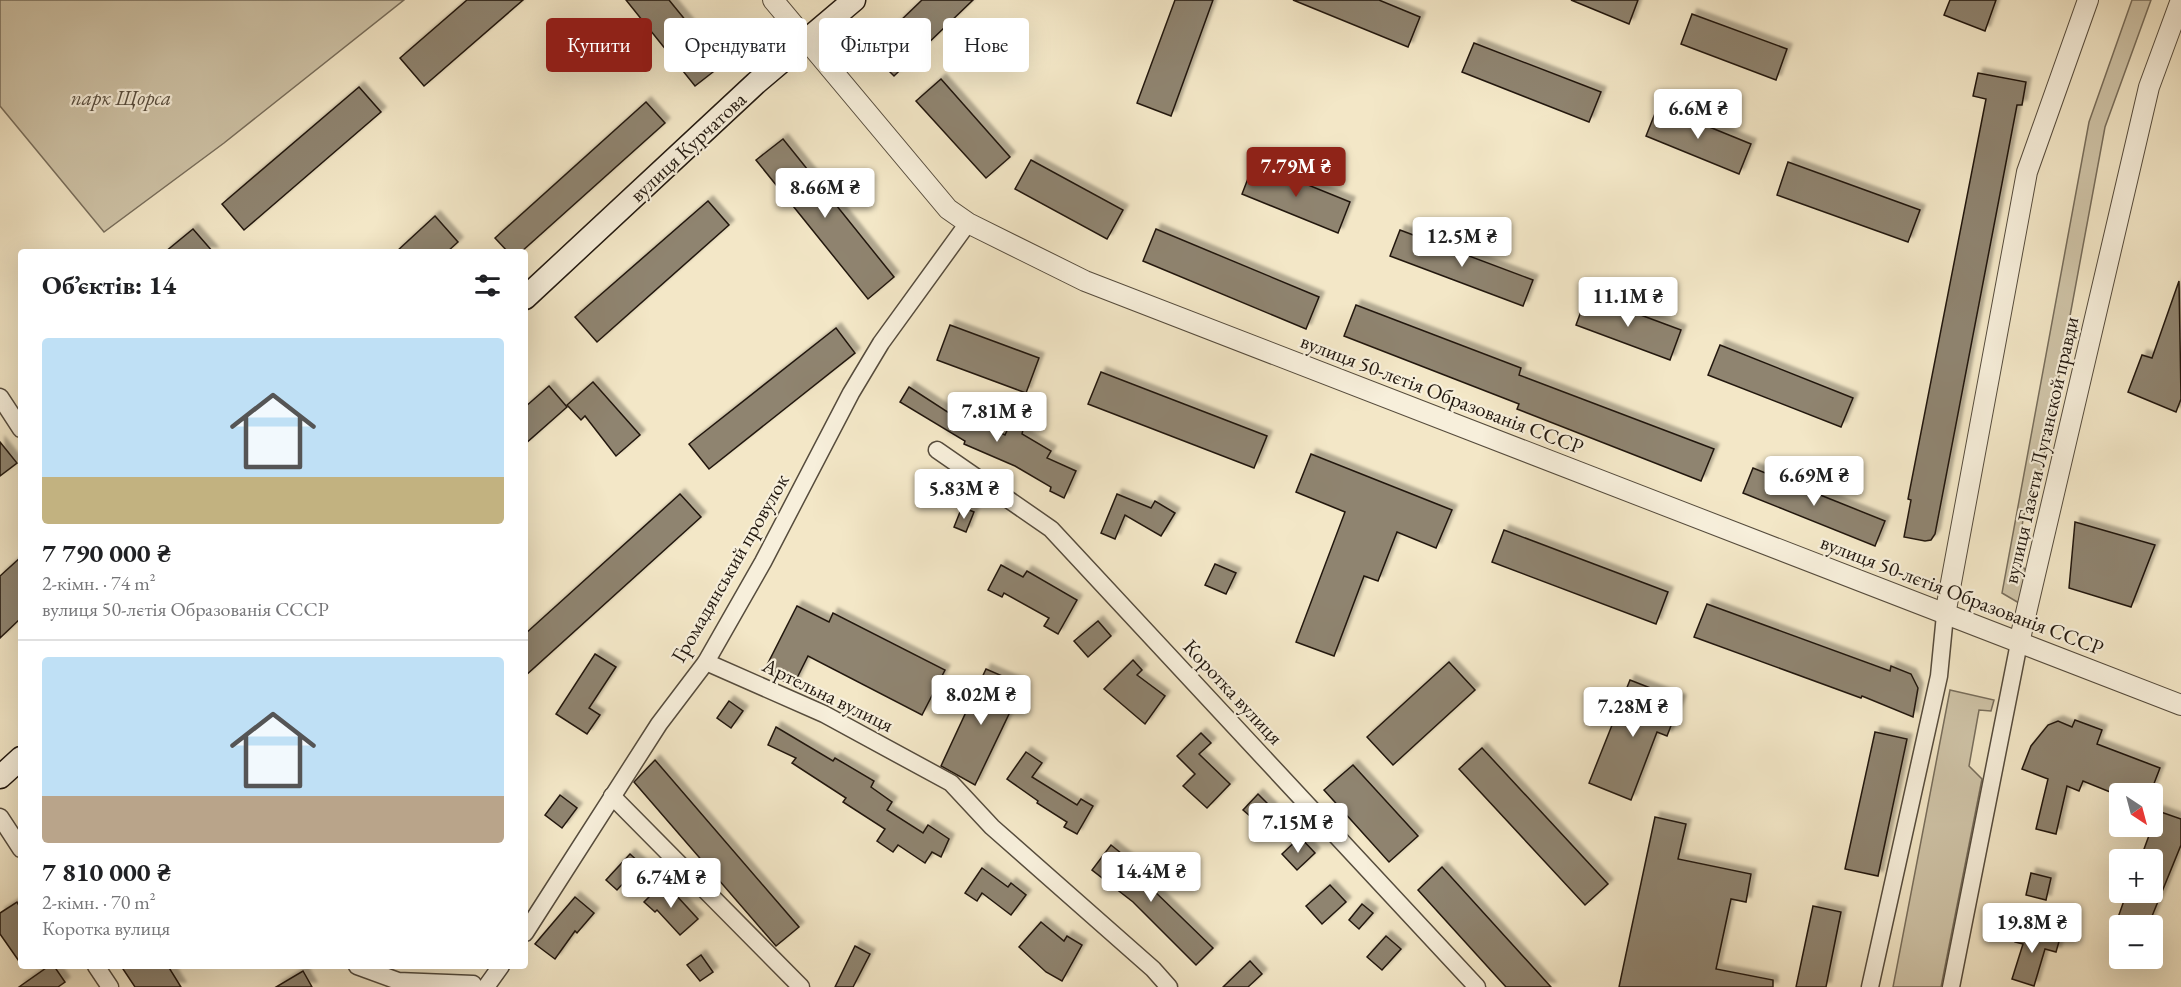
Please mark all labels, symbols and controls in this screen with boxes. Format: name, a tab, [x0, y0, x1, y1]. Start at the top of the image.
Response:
chip: Купити	[546, 18, 652, 72]
chip: Орендувати	[664, 18, 807, 72]
chip: Фільтри	[819, 18, 931, 72]
chip: Нове	[943, 18, 1029, 72]
park label: парк Щорса	[71, 84, 171, 111]
street label: вулиця Курчатова	[624, 85, 752, 208]
pin: 6.6M ₴	[1649, 89, 1747, 140]
text: 6.6M ₴	[1668, 95, 1728, 121]
pin: 7.79M ₴	[1241, 147, 1351, 198]
text: 7.79M ₴	[1261, 153, 1331, 179]
pin: 8.66M ₴	[770, 168, 880, 219]
text: 8.66M ₴	[790, 174, 860, 200]
pin: 12.5M ₴	[1407, 217, 1517, 268]
text: 12.5M ₴	[1427, 223, 1497, 249]
text: Об’єктів: 14	[42, 268, 176, 302]
icon: filters	[471, 269, 504, 302]
pin: 11.1M ₴	[1573, 277, 1683, 328]
text: 11.1M ₴	[1593, 283, 1663, 309]
street label: вулиця Газєти Луганской правди	[1997, 314, 2084, 586]
street label: вулиця 50-лєтія Образованія СССР	[1297, 327, 1588, 460]
icon: home	[219, 377, 327, 485]
pin: 7.81M ₴	[942, 392, 1052, 443]
text: 7.81M ₴	[962, 398, 1032, 424]
pin: 6.69M ₴	[1759, 456, 1869, 507]
text: 6.69M ₴	[1779, 462, 1849, 488]
street label: Громадянський провулок	[664, 468, 795, 667]
pin: 5.83M ₴	[909, 469, 1019, 520]
text: 5.83M ₴	[929, 475, 999, 501]
street label: вулиця 50-лєтія Образованія СССР	[1817, 528, 2108, 661]
text: 7 790 000 ₴	[42, 536, 171, 570]
text: 2-кімн. · 74 m²	[42, 570, 156, 596]
text: вулиця 50-лєтія Образованія СССР	[42, 596, 329, 622]
street label: Коротка вулиця	[1178, 633, 1289, 750]
street label: Артельна вулиця	[757, 651, 898, 738]
pin: 8.02M ₴	[926, 675, 1036, 726]
text: 8.02M ₴	[946, 681, 1016, 707]
pin: 7.28M ₴	[1578, 687, 1688, 738]
text: 7.28M ₴	[1598, 693, 1668, 719]
icon: home	[219, 696, 327, 804]
north arrow	[2109, 783, 2163, 837]
map controls	[2109, 783, 2163, 969]
pin: 7.15M ₴	[1243, 803, 1353, 854]
text: 7.15M ₴	[1263, 809, 1333, 835]
button: +	[2109, 849, 2163, 903]
pin: 14.4M ₴	[1096, 852, 1206, 903]
text: 7 810 000 ₴	[42, 855, 171, 889]
pin: 6.74M ₴	[616, 858, 726, 909]
text: 14.4M ₴	[1116, 858, 1186, 884]
text: 6.74M ₴	[636, 864, 706, 890]
text: 2-кімн. · 70 m²	[42, 889, 156, 915]
pin: 19.8M ₴	[1977, 903, 2087, 954]
text: 19.8M ₴	[1997, 909, 2067, 935]
text: Коротка вулиця	[42, 915, 170, 941]
button: −	[2109, 915, 2163, 969]

